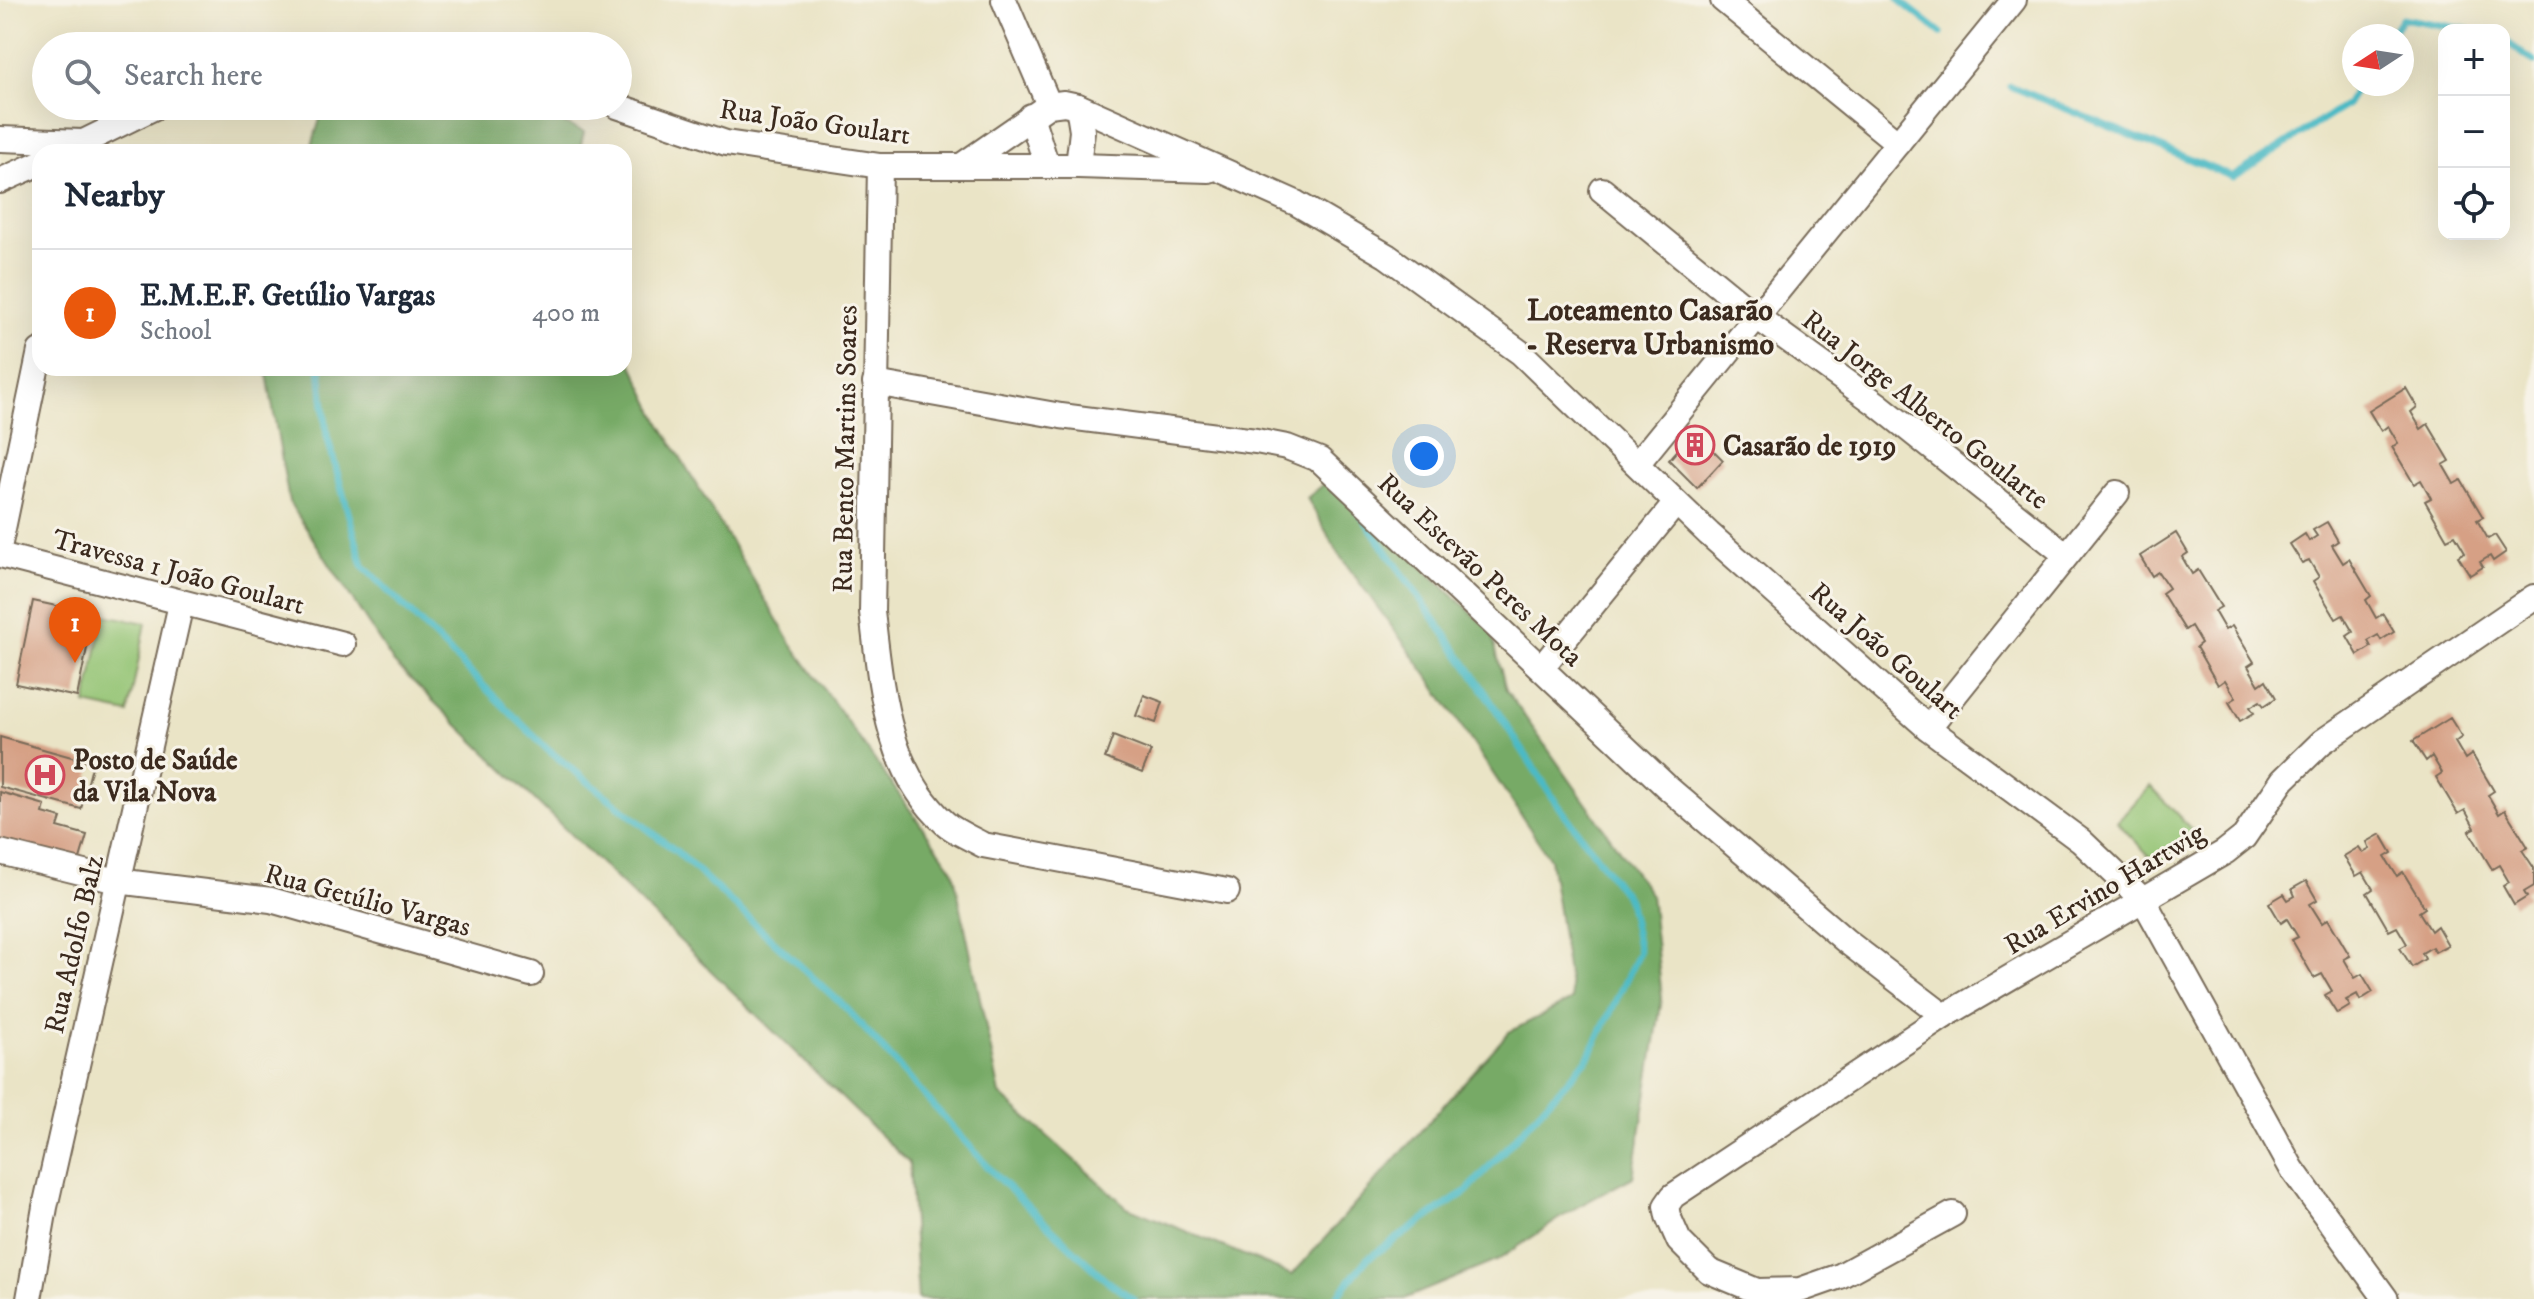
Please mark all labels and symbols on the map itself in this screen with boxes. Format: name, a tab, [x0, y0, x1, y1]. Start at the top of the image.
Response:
north arrow	[2342, 24, 2414, 96]
street label: Rua João Goulart	[717, 92, 912, 153]
district label: Loteamento Casarão - Reserva Urbanismo	[1526, 293, 1774, 364]
street label: Rua Jorge Alberto Goularte	[1795, 303, 2056, 517]
street label: Rua Bento Martins Soares	[825, 305, 866, 593]
building icon: Casarão de 1919	[1674, 424, 1716, 466]
place label: Casarão de 1919	[1723, 429, 1896, 464]
your location	[1404, 436, 1444, 476]
street label: Rua Estevão Peres Mota	[1370, 466, 1590, 674]
street label: Travessa 1 João Goulart	[49, 522, 308, 623]
street label: Rua João Goulart	[1802, 575, 1970, 727]
pin: 1	[49, 597, 101, 663]
place label: Posto de Saúde da Vila Nova	[73, 743, 238, 810]
hospital icon: Posto de Saúde da Vila Nova	[24, 754, 66, 796]
street label: Rua Ervino Hartwig	[1998, 815, 2212, 963]
street label: Rua Adolfo Balz	[37, 852, 112, 1037]
street label: Rua Getúlio Vargas	[261, 856, 475, 945]

